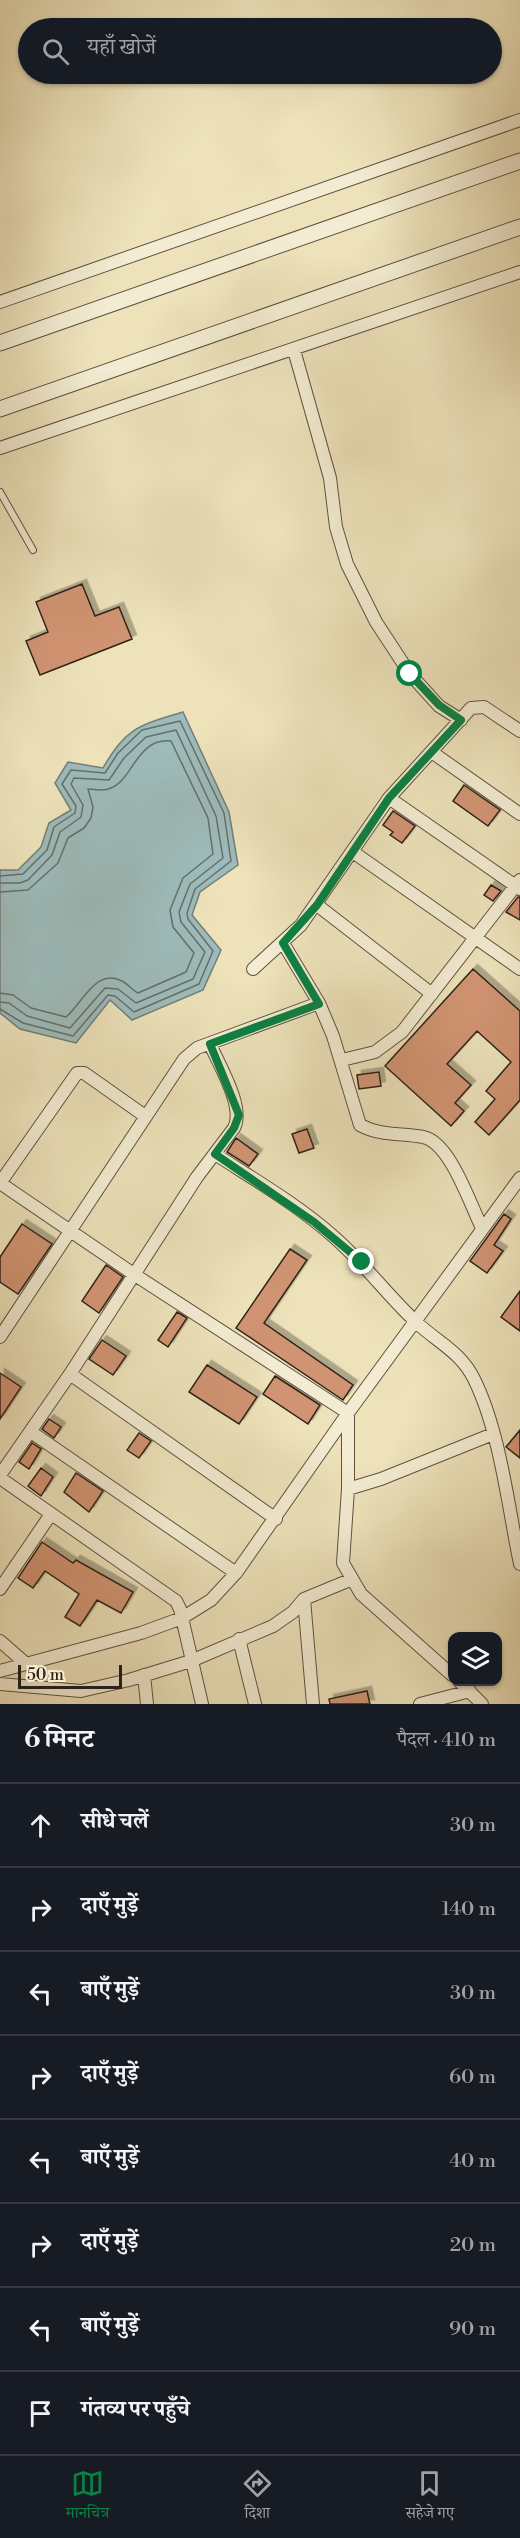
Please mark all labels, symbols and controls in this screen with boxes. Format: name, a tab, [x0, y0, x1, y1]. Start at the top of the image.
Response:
search box	[18, 18, 502, 84]
text: यहाँ खोजें	[87, 34, 156, 61]
icon: search	[39, 35, 72, 68]
route start	[396, 660, 422, 686]
route end	[348, 1248, 374, 1274]
map controls	[448, 1632, 502, 1686]
button: layers	[448, 1632, 502, 1686]
scale bar	[18, 1662, 122, 1690]
text: 50 m	[27, 1665, 64, 1685]
text: 6 मिनट	[24, 1723, 94, 1755]
text: पैदल · 410 m	[397, 1728, 496, 1753]
text: सीधे चलें	[81, 1808, 148, 1835]
icon: ahead	[24, 1809, 57, 1842]
text: 30 m	[450, 1813, 496, 1838]
text: दाएँ मुड़ें	[81, 1892, 138, 1919]
icon: right	[24, 1893, 57, 1926]
text: 140 m	[441, 1897, 496, 1922]
text: बाएँ मुड़ें	[81, 1976, 139, 2003]
icon: left	[24, 1977, 57, 2010]
text: 30 m	[450, 1981, 496, 2006]
text: दाएँ मुड़ें	[81, 2060, 138, 2087]
icon: right	[24, 2061, 57, 2094]
text: 60 m	[449, 2065, 496, 2090]
text: बाएँ मुड़ें	[81, 2144, 139, 2171]
icon: left	[24, 2145, 57, 2178]
text: 40 m	[449, 2149, 496, 2174]
text: दाएँ मुड़ें	[81, 2228, 138, 2255]
icon: right	[24, 2229, 57, 2262]
text: 20 m	[450, 2233, 496, 2258]
text: बाएँ मुड़ें	[81, 2312, 139, 2339]
icon: left	[24, 2313, 57, 2346]
text: 90 m	[449, 2317, 496, 2342]
text: गंतव्य पर पहुँचे	[81, 2396, 190, 2423]
icon: arrive	[24, 2397, 57, 2430]
tab: मानचित्र	[66, 2467, 109, 2528]
tab: दिशा	[241, 2467, 274, 2528]
tab: सहेजे गए	[405, 2467, 454, 2528]

